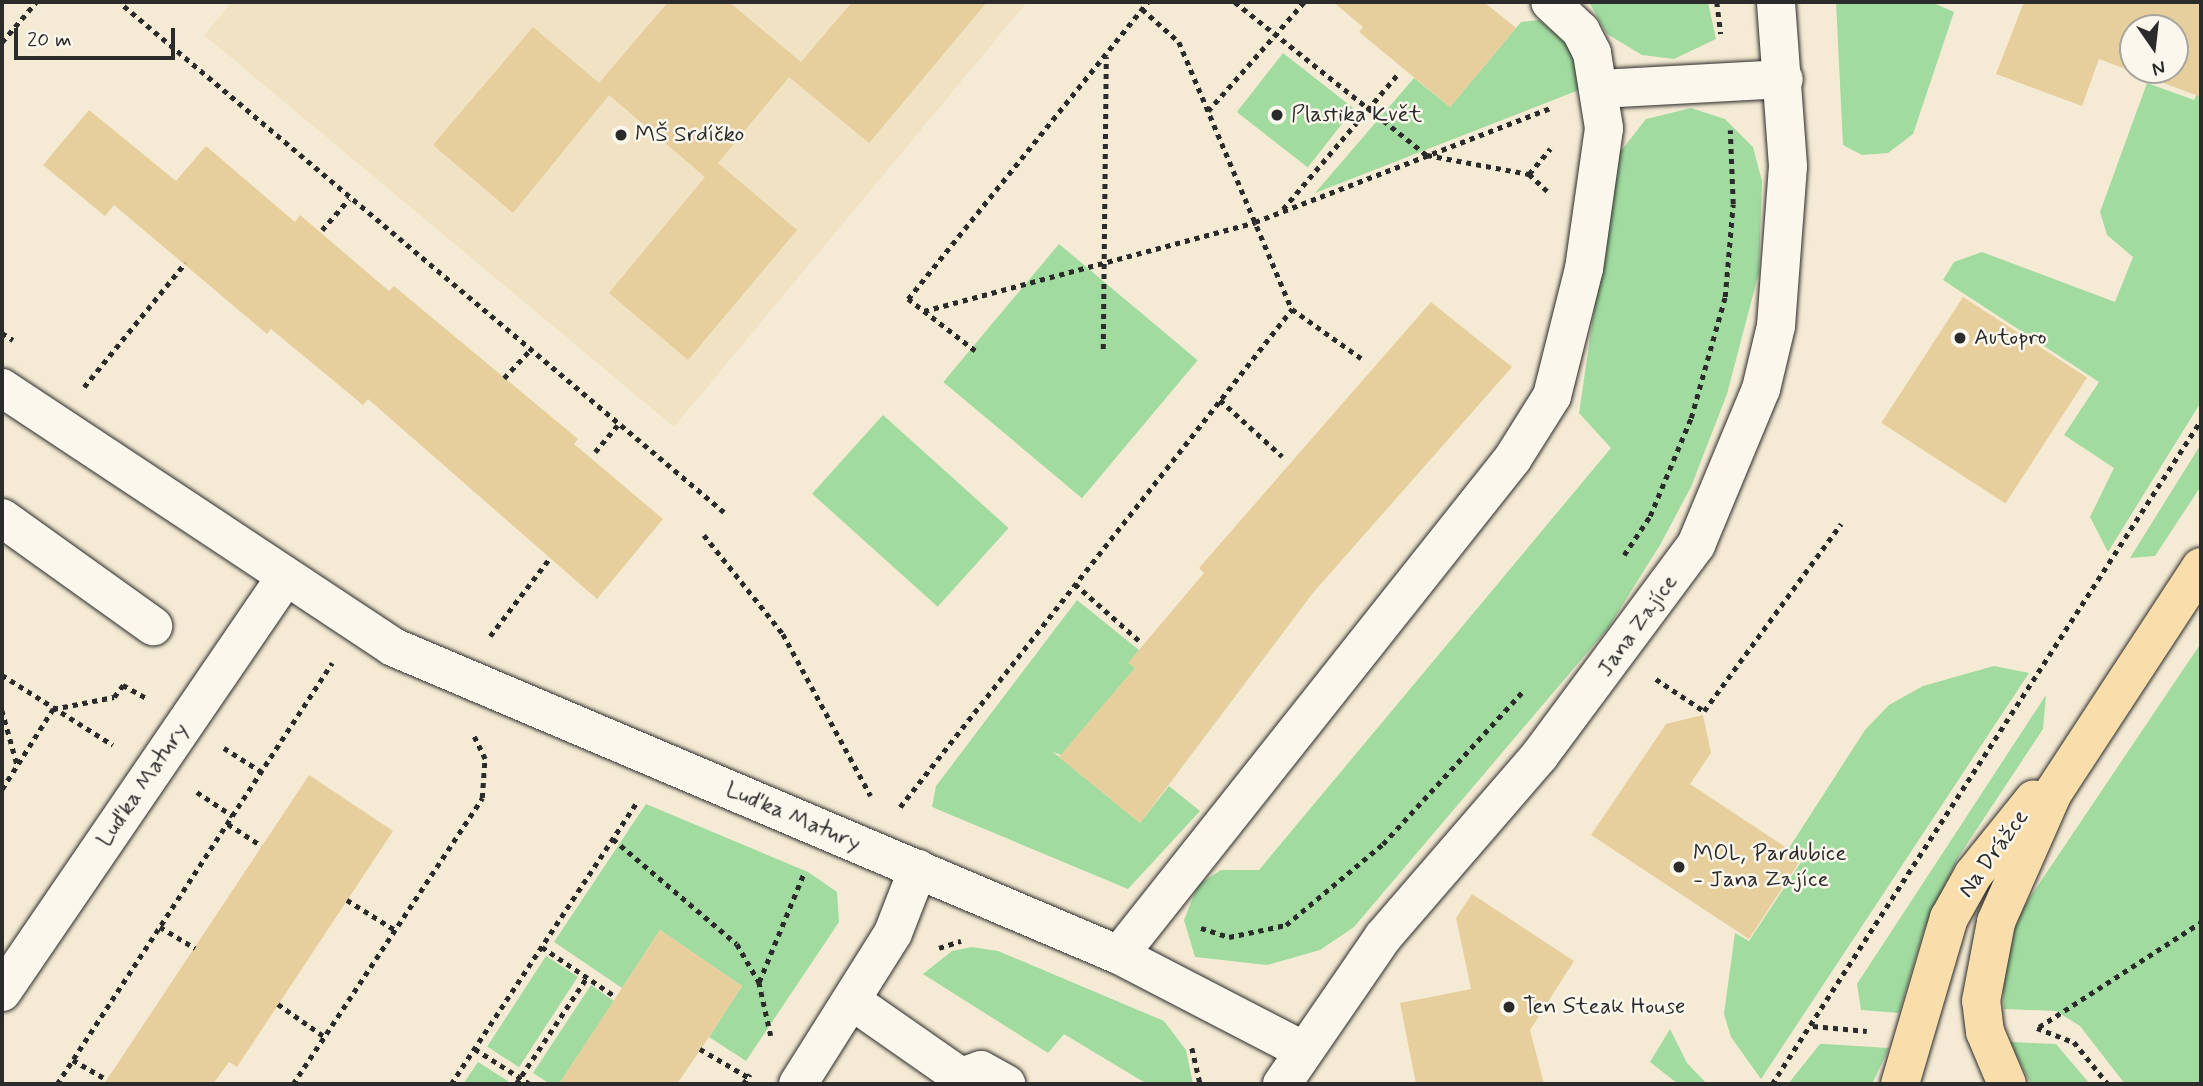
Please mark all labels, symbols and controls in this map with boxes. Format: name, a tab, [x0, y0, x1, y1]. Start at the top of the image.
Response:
scale bar	[18, 14, 178, 58]
north arrow	[2119, 14, 2189, 84]
text: 20 m	[27, 26, 72, 54]
text: N	[2150, 54, 2168, 82]
place label: Plastika Květ	[1291, 101, 1425, 129]
marker: Plastika Květ	[1269, 107, 1285, 123]
place label: MŠ Srdíčko	[635, 121, 744, 149]
marker: MŠ Srdíčko	[613, 127, 629, 143]
place label: Autopro	[1974, 324, 2047, 352]
marker: Autopro	[1952, 330, 1968, 346]
street label: Jana Zajíce	[1592, 569, 1684, 683]
street label: Luďka Matury	[92, 718, 194, 852]
street label: Luďka Matury	[722, 776, 864, 858]
street label: Na Drážce	[1953, 805, 2035, 903]
place label: MOL, Pardubice - Jana Zajíce	[1693, 840, 1845, 894]
marker: MOL, Pardubice - Jana Zajíce	[1671, 859, 1687, 875]
place label: Ten Steak House	[1523, 993, 1679, 1021]
marker: Ten Steak House	[1501, 999, 1517, 1015]

